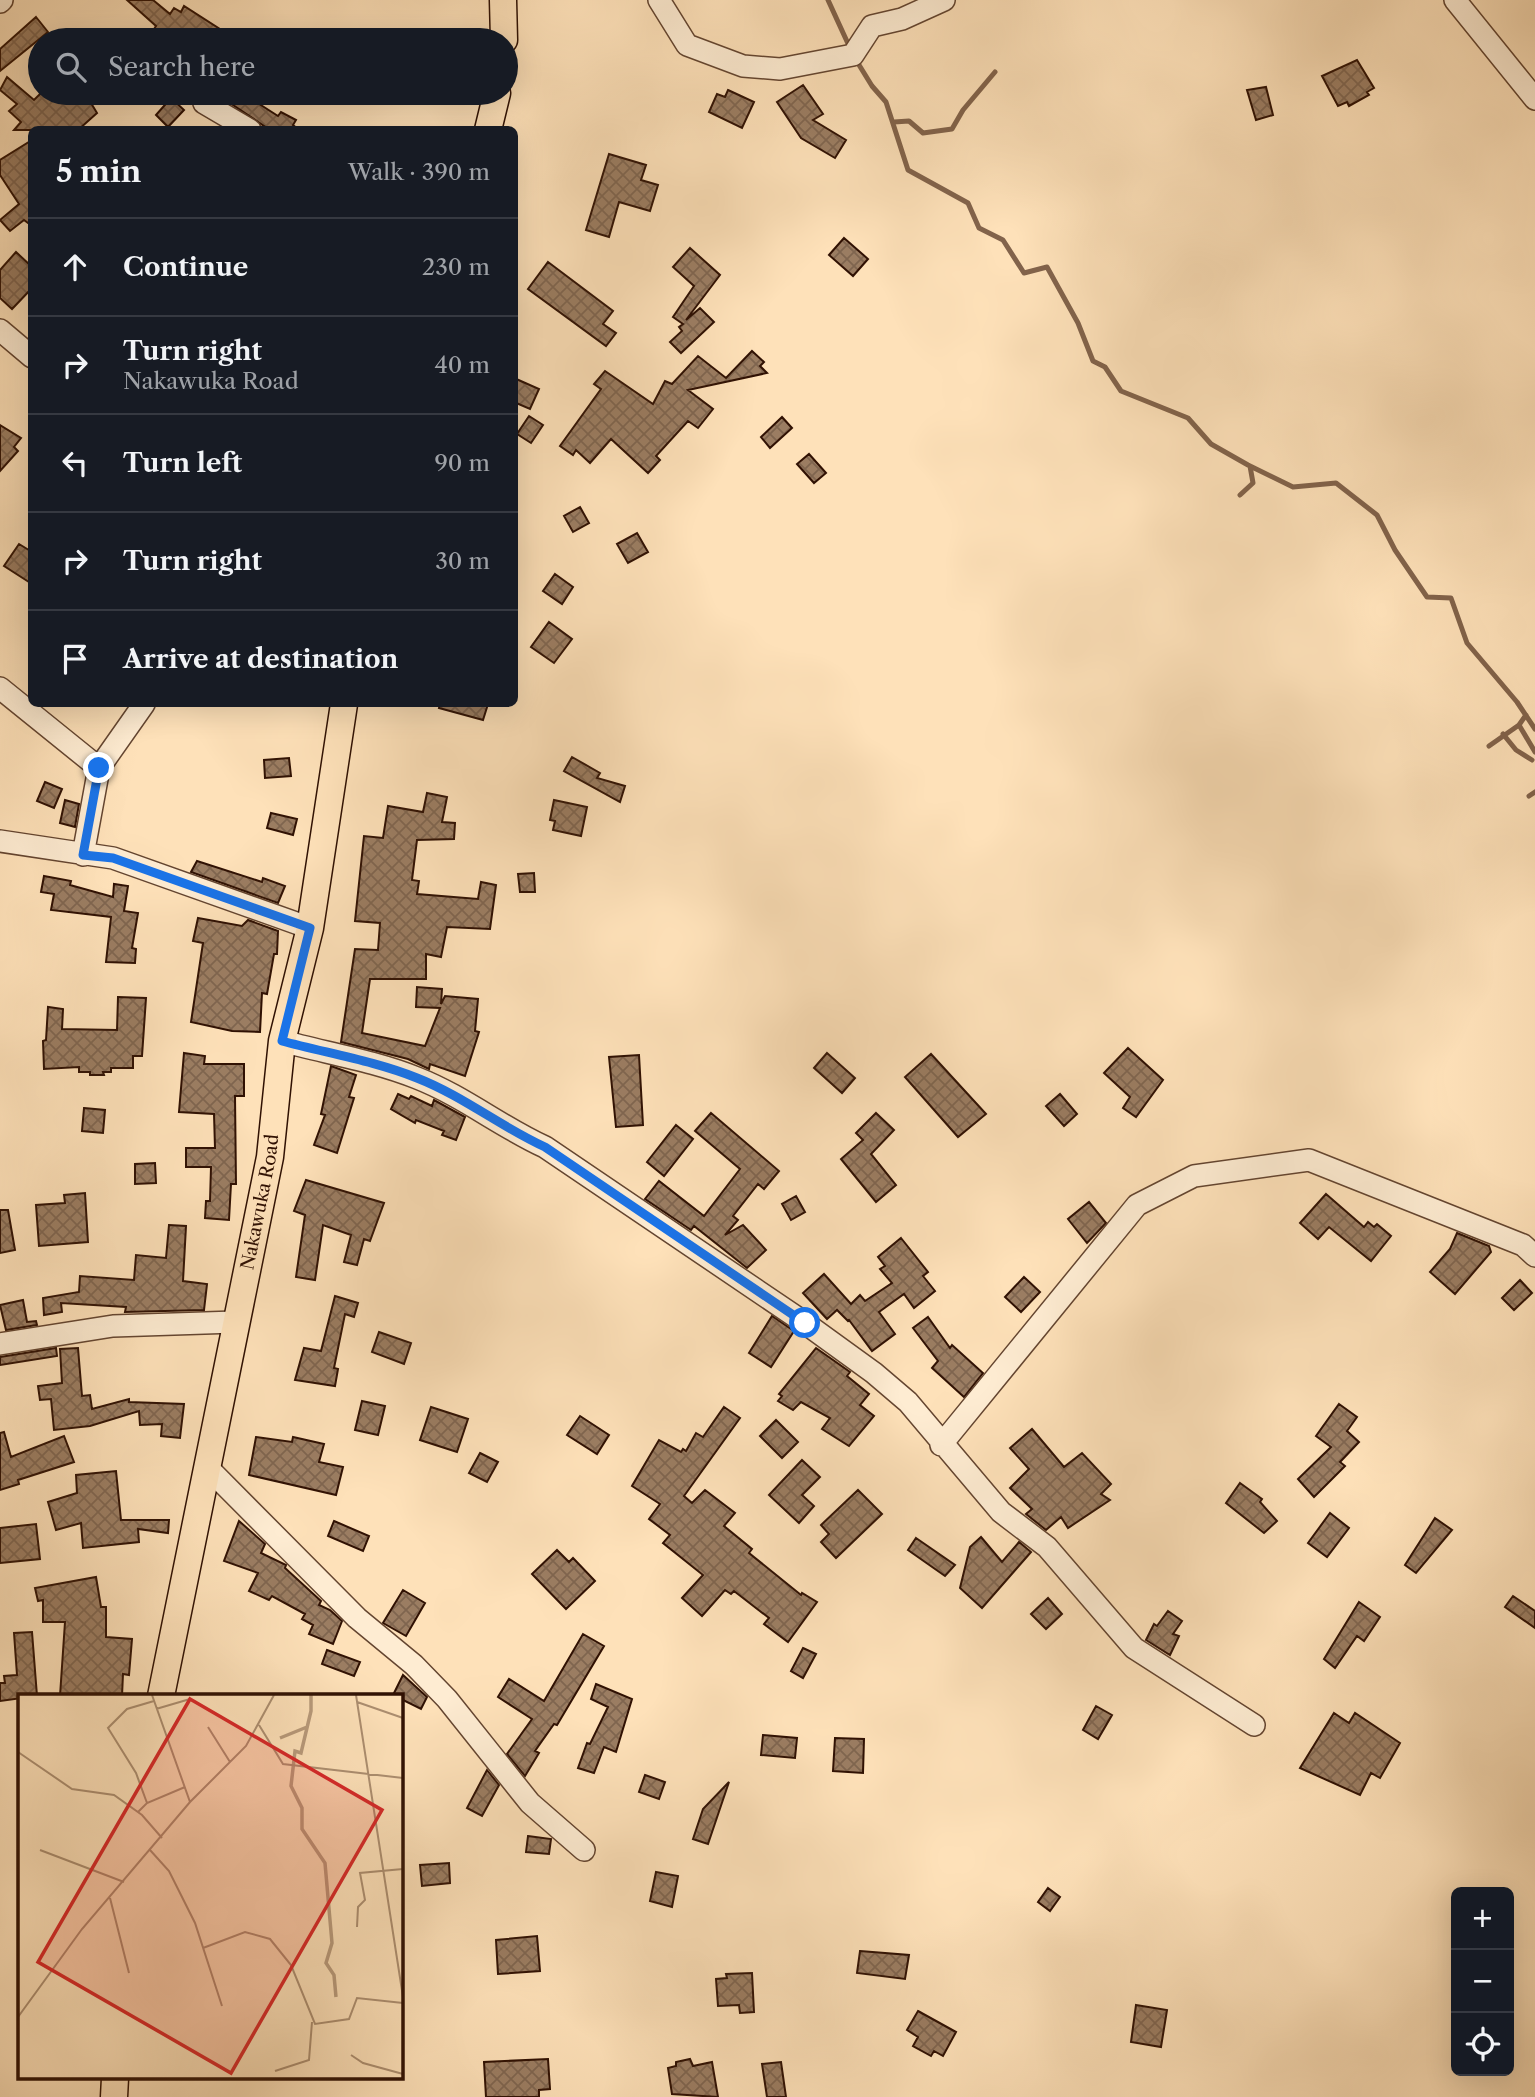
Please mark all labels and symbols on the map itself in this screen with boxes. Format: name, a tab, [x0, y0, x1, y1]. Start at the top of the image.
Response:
route end	[83, 752, 114, 783]
street label: Nakawuka Road	[236, 1133, 283, 1272]
route start	[789, 1307, 820, 1338]
inset map	[18, 1694, 402, 2080]

